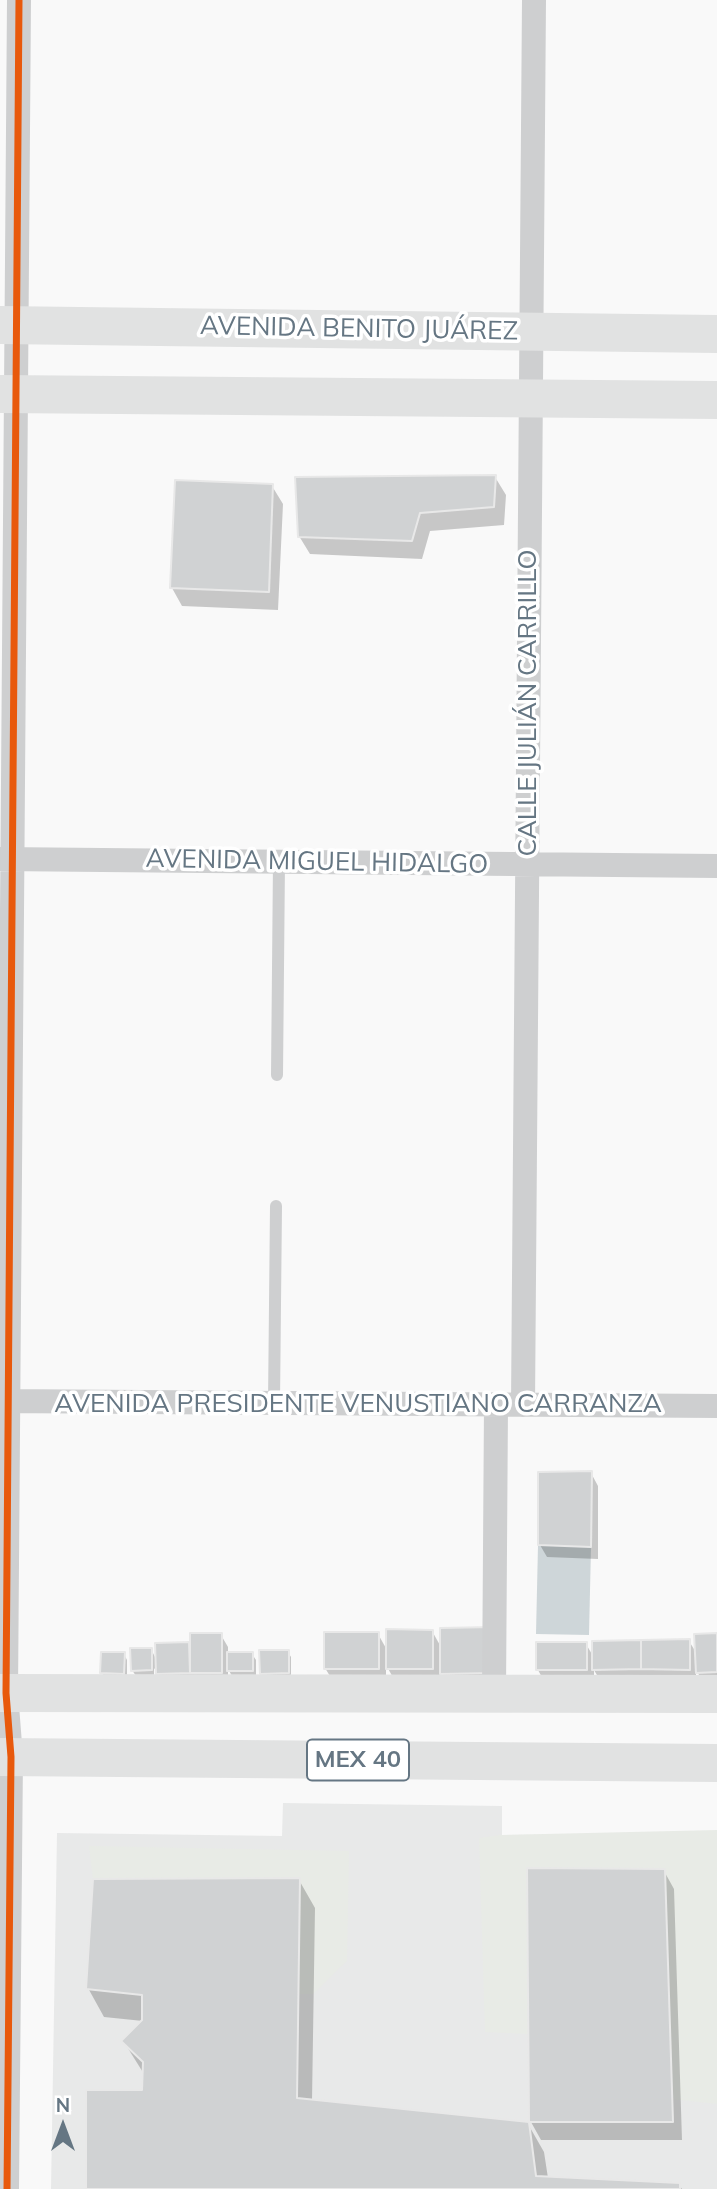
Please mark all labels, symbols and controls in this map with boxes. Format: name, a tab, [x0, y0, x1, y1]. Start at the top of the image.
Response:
street label: AVENIDA BENITO JUÁREZ	[200, 311, 518, 347]
street label: CALLE JULIÁN CARRILLO	[512, 549, 544, 857]
street label: AVENIDA MIGUEL HIDALGO	[145, 843, 489, 881]
street label: AVENIDA PRESIDENTE VENUSTIANO CARRANZA	[54, 1388, 662, 1420]
road number: MEX 40	[307, 1740, 409, 1780]
north arrow	[28, 2091, 98, 2161]
text: N	[56, 2093, 70, 2117]

